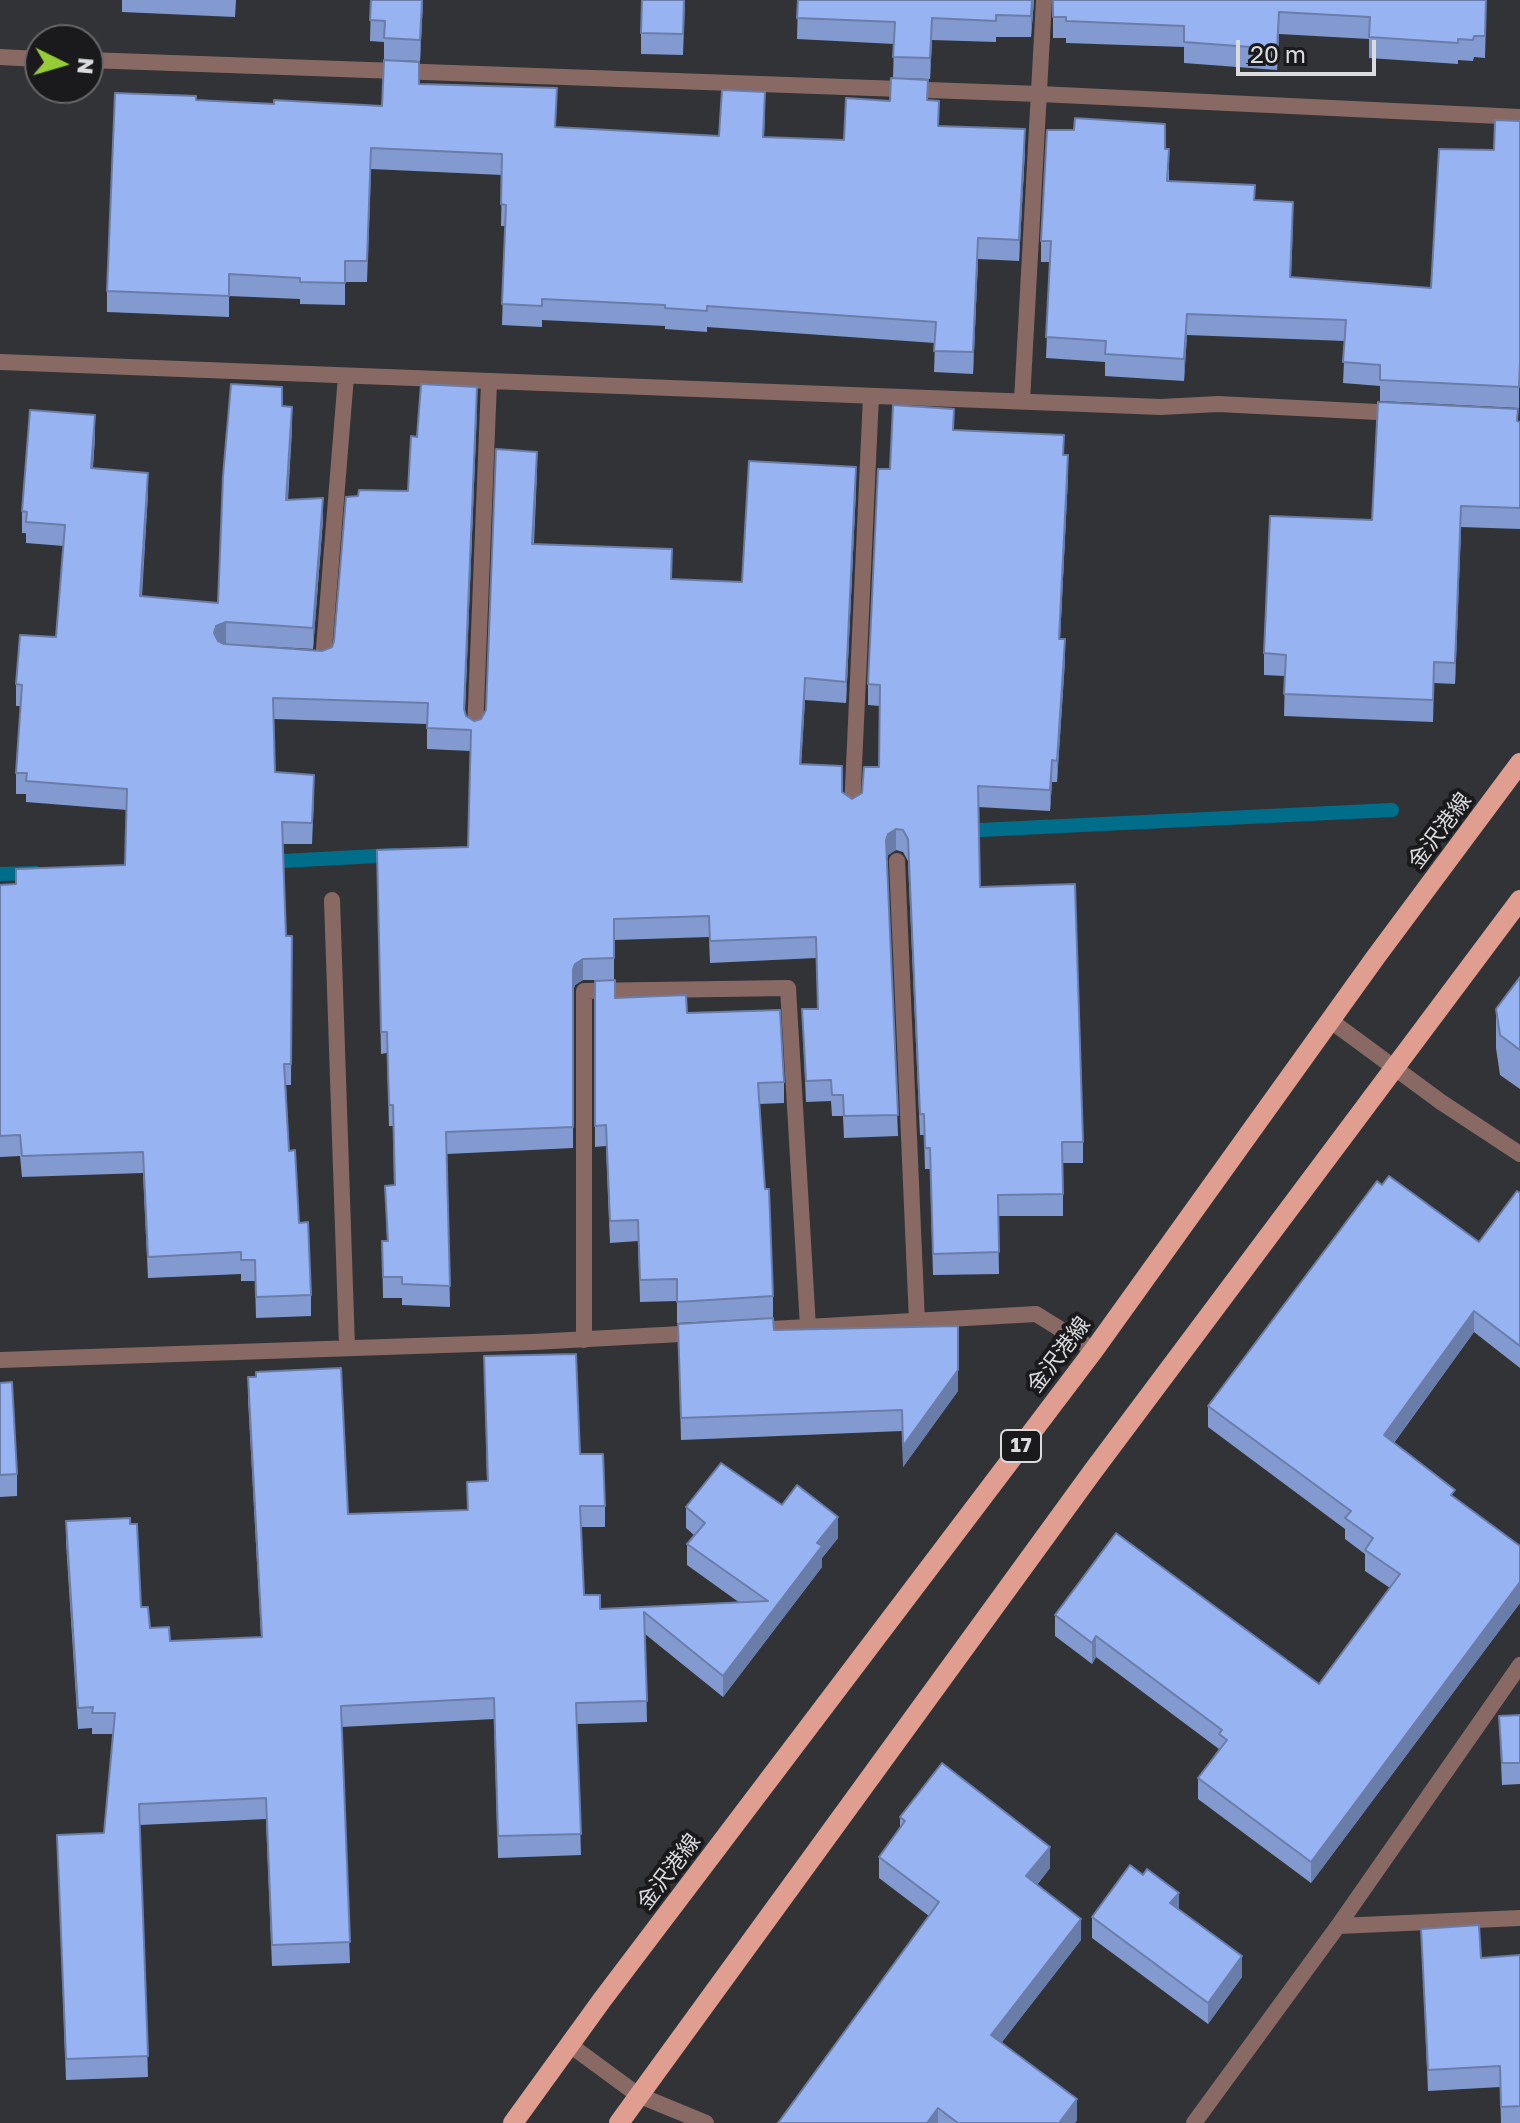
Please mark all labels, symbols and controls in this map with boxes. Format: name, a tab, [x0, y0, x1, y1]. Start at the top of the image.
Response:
north arrow	[24, 24, 104, 104]
scale bar	[1240, 24, 1380, 74]
text: 20 m	[1250, 39, 1306, 68]
text: N	[72, 56, 101, 75]
street label: 金沢港線	[1403, 788, 1477, 874]
street label: 金沢港線	[1022, 1312, 1096, 1398]
road number: 17	[1001, 1430, 1041, 1462]
street label: 金沢港線	[632, 1829, 706, 1915]

